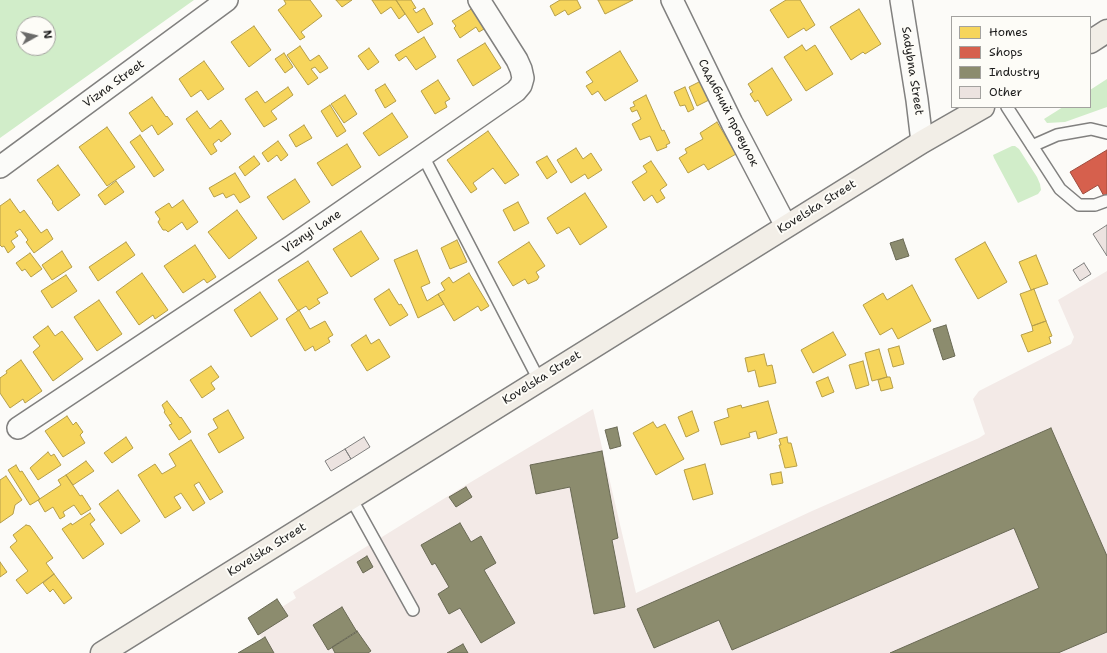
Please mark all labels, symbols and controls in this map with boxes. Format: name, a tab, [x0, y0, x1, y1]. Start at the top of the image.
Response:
north arrow	[16, 16, 56, 56]
legend	[951, 16, 1091, 108]
text: Homes	[989, 24, 1028, 40]
street label: Sadybna Street	[898, 26, 926, 116]
text: N	[39, 29, 55, 40]
text: Shops	[989, 44, 1023, 60]
street label: Vizna Street	[81, 57, 147, 111]
street label: Садибний провулок	[695, 57, 761, 169]
text: Industry	[989, 64, 1040, 80]
text: Other	[989, 84, 1022, 100]
street label: Kovelska Street	[775, 177, 859, 237]
street label: Viznyi Lane	[280, 207, 344, 257]
street label: Kovelska Street	[500, 348, 584, 408]
street label: Kovelska Street	[225, 520, 309, 580]

